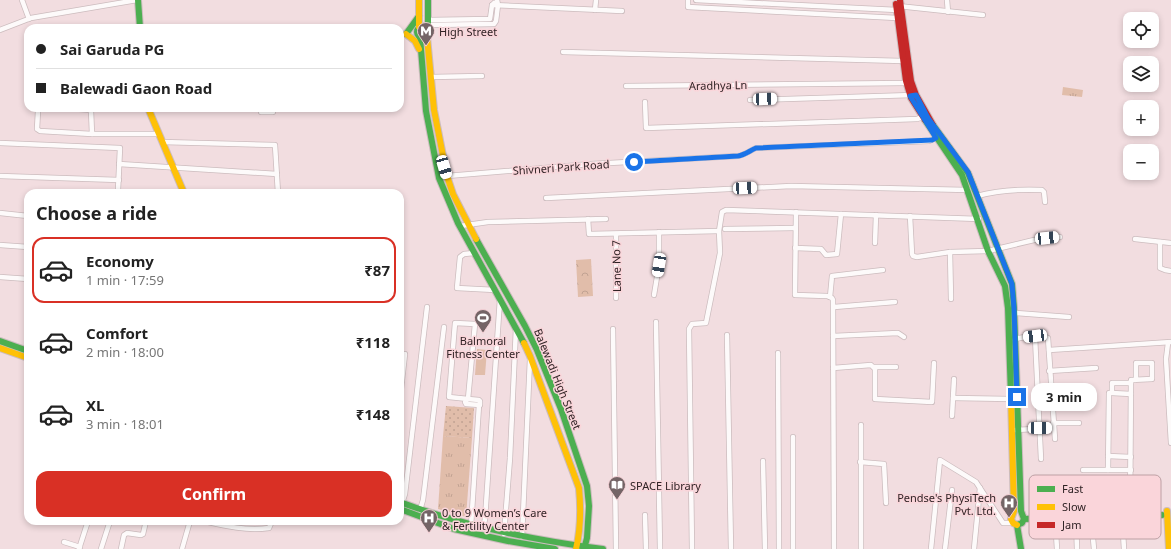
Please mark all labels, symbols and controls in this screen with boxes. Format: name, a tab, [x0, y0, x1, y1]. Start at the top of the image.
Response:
map controls	[1123, 12, 1159, 180]
button: locate	[1123, 12, 1159, 48]
metro station icon: High Street	[416, 21, 436, 46]
place label: High Street	[439, 24, 497, 39]
text: Sai Garuda PG	[60, 39, 164, 59]
button: layers	[1123, 56, 1159, 92]
street label: Aradhya Ln	[689, 77, 747, 93]
text: Balewadi Gaon Road	[60, 78, 212, 98]
car	[753, 93, 777, 105]
button: +	[1123, 100, 1159, 136]
button: −	[1123, 144, 1159, 180]
route start	[625, 153, 643, 171]
car	[435, 154, 453, 180]
street label: Shivneri Park Road	[512, 156, 610, 178]
car	[733, 181, 757, 195]
text: Choose a ride	[36, 201, 157, 225]
car	[1034, 231, 1060, 245]
street label: Lane No 7	[608, 240, 624, 292]
text: Economy	[86, 251, 154, 271]
icon: car	[38, 252, 74, 288]
car	[651, 252, 667, 278]
text: ₹87	[364, 260, 390, 280]
text: 1 min · 17:59	[86, 271, 164, 289]
sports icon: Balmoral Fitness Center	[473, 308, 493, 333]
text: Comfort	[86, 323, 148, 343]
icon: car	[38, 324, 74, 360]
street label: Balewadi High Street	[531, 326, 585, 432]
car	[1022, 329, 1048, 343]
text: ₹118	[356, 332, 390, 352]
place label: Balmoral Fitness Center	[446, 333, 520, 361]
text: 2 min · 18:00	[86, 343, 164, 361]
callout: 3 min	[1031, 383, 1097, 411]
route end	[1008, 388, 1026, 406]
text: 3 min	[1046, 388, 1082, 406]
text: XL	[86, 395, 104, 415]
icon: car	[38, 396, 74, 432]
text: ₹148	[356, 404, 390, 424]
text: 3 min · 18:01	[86, 415, 164, 433]
car	[1028, 422, 1052, 434]
button: Confirm	[36, 471, 392, 517]
library icon: SPACE Library	[607, 475, 627, 500]
legend	[1029, 475, 1161, 539]
place label: SPACE Library	[630, 478, 701, 493]
text: Fast	[1062, 481, 1083, 496]
place label: Pendse's PhysiTech Pvt. Ltd.	[897, 490, 996, 518]
hospital icon: Pendse's PhysiTech Pvt. Ltd.	[999, 493, 1019, 518]
text: Slow	[1062, 499, 1086, 514]
place label: 0 to 9 Women’s Care & Fertility Center	[442, 505, 547, 533]
hospital icon: 0 to 9 Women’s Care & Fertility Center	[419, 508, 439, 533]
text: Jam	[1061, 517, 1081, 532]

